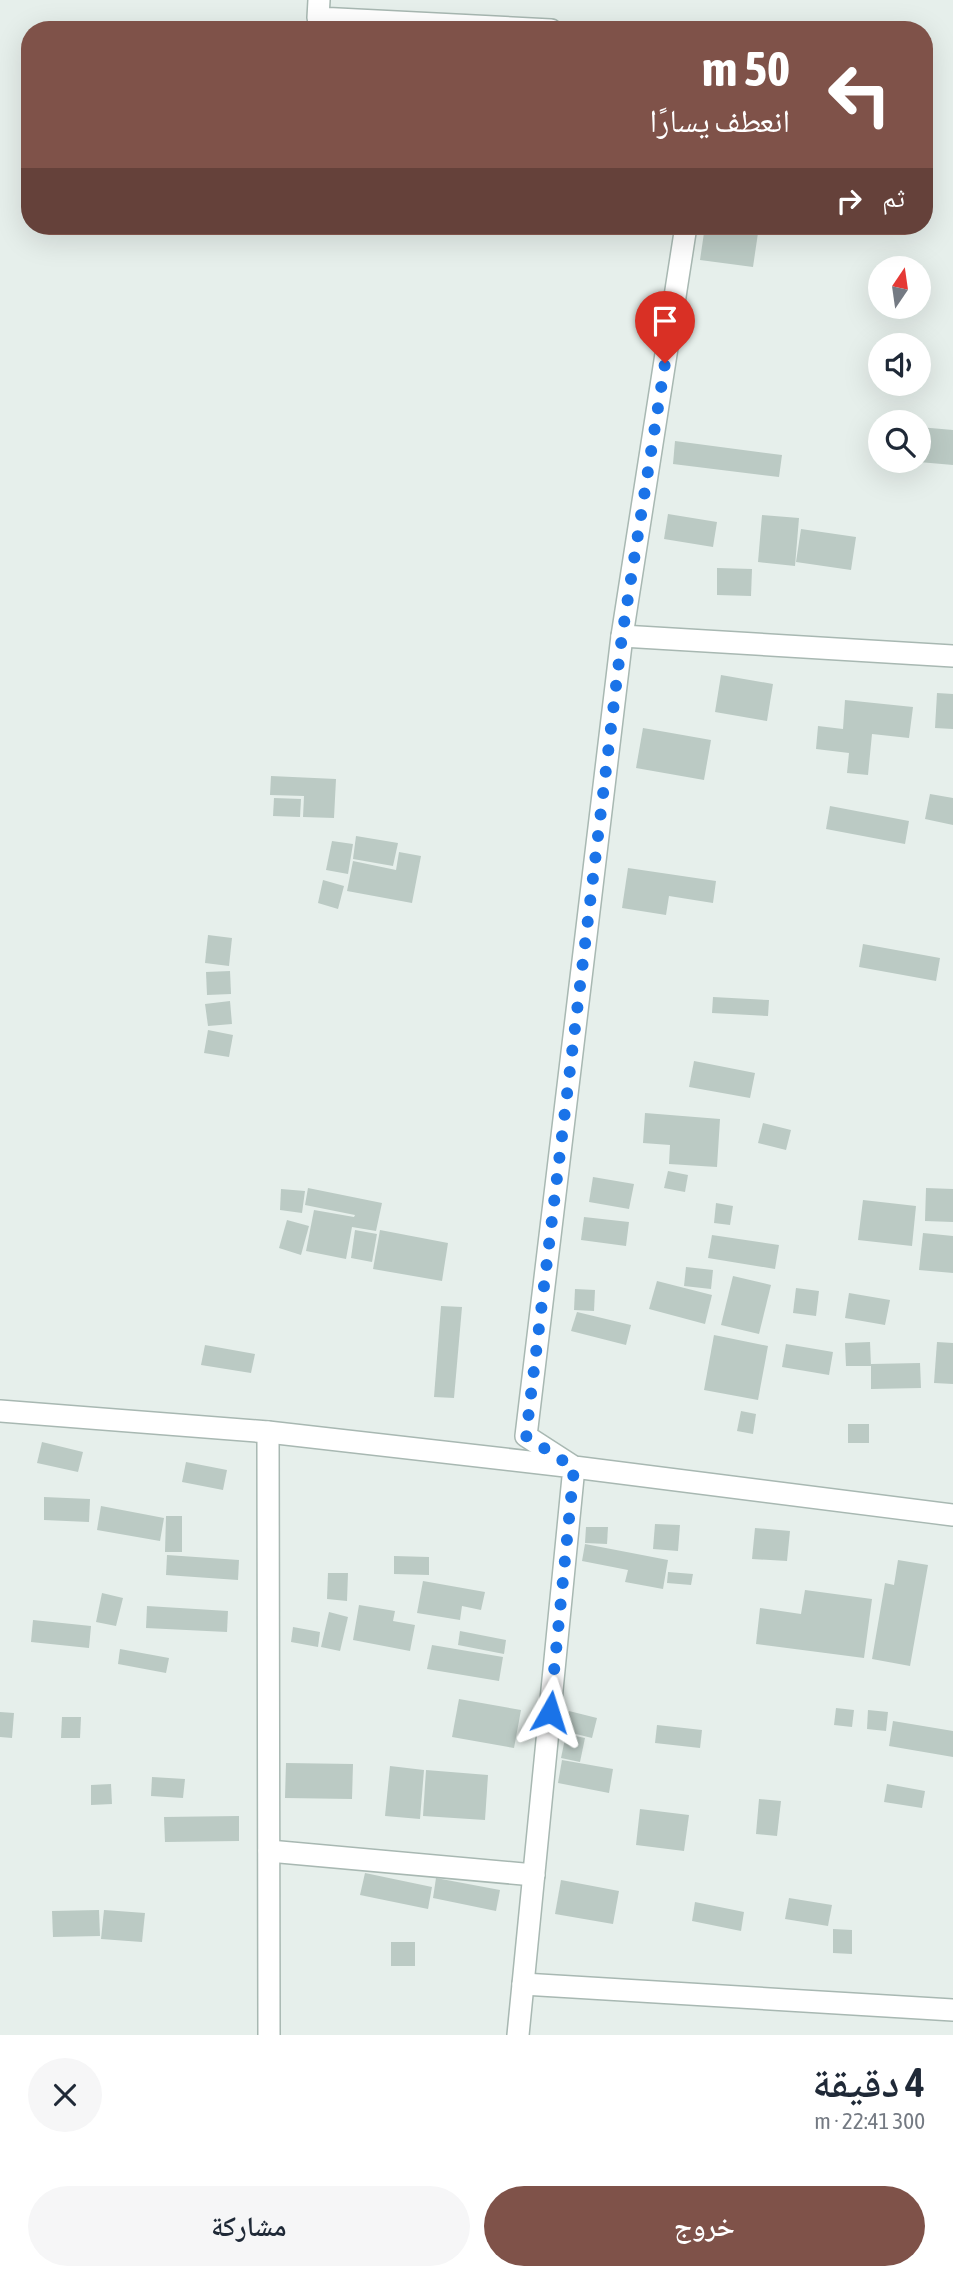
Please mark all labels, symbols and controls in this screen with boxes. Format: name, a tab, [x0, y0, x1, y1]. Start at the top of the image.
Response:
text: 50 m	[702, 40, 790, 96]
icon: left	[814, 49, 905, 140]
text: انعطف يسارًا	[649, 102, 790, 139]
icon: right	[830, 182, 868, 220]
text: ثم	[882, 183, 905, 213]
north arrow	[868, 256, 931, 318]
map controls	[868, 256, 931, 473]
pin	[635, 291, 695, 363]
icon: arrive	[646, 302, 684, 340]
button: sound	[868, 333, 931, 396]
button: search	[868, 410, 931, 473]
position arrow	[513, 1675, 587, 1749]
button: close	[28, 2058, 102, 2132]
text: 4 دقيقة	[812, 2058, 925, 2106]
text: 300 m · 22:41	[814, 2108, 925, 2134]
button: مشاركة	[28, 2186, 470, 2266]
button: خروج	[484, 2186, 925, 2266]

